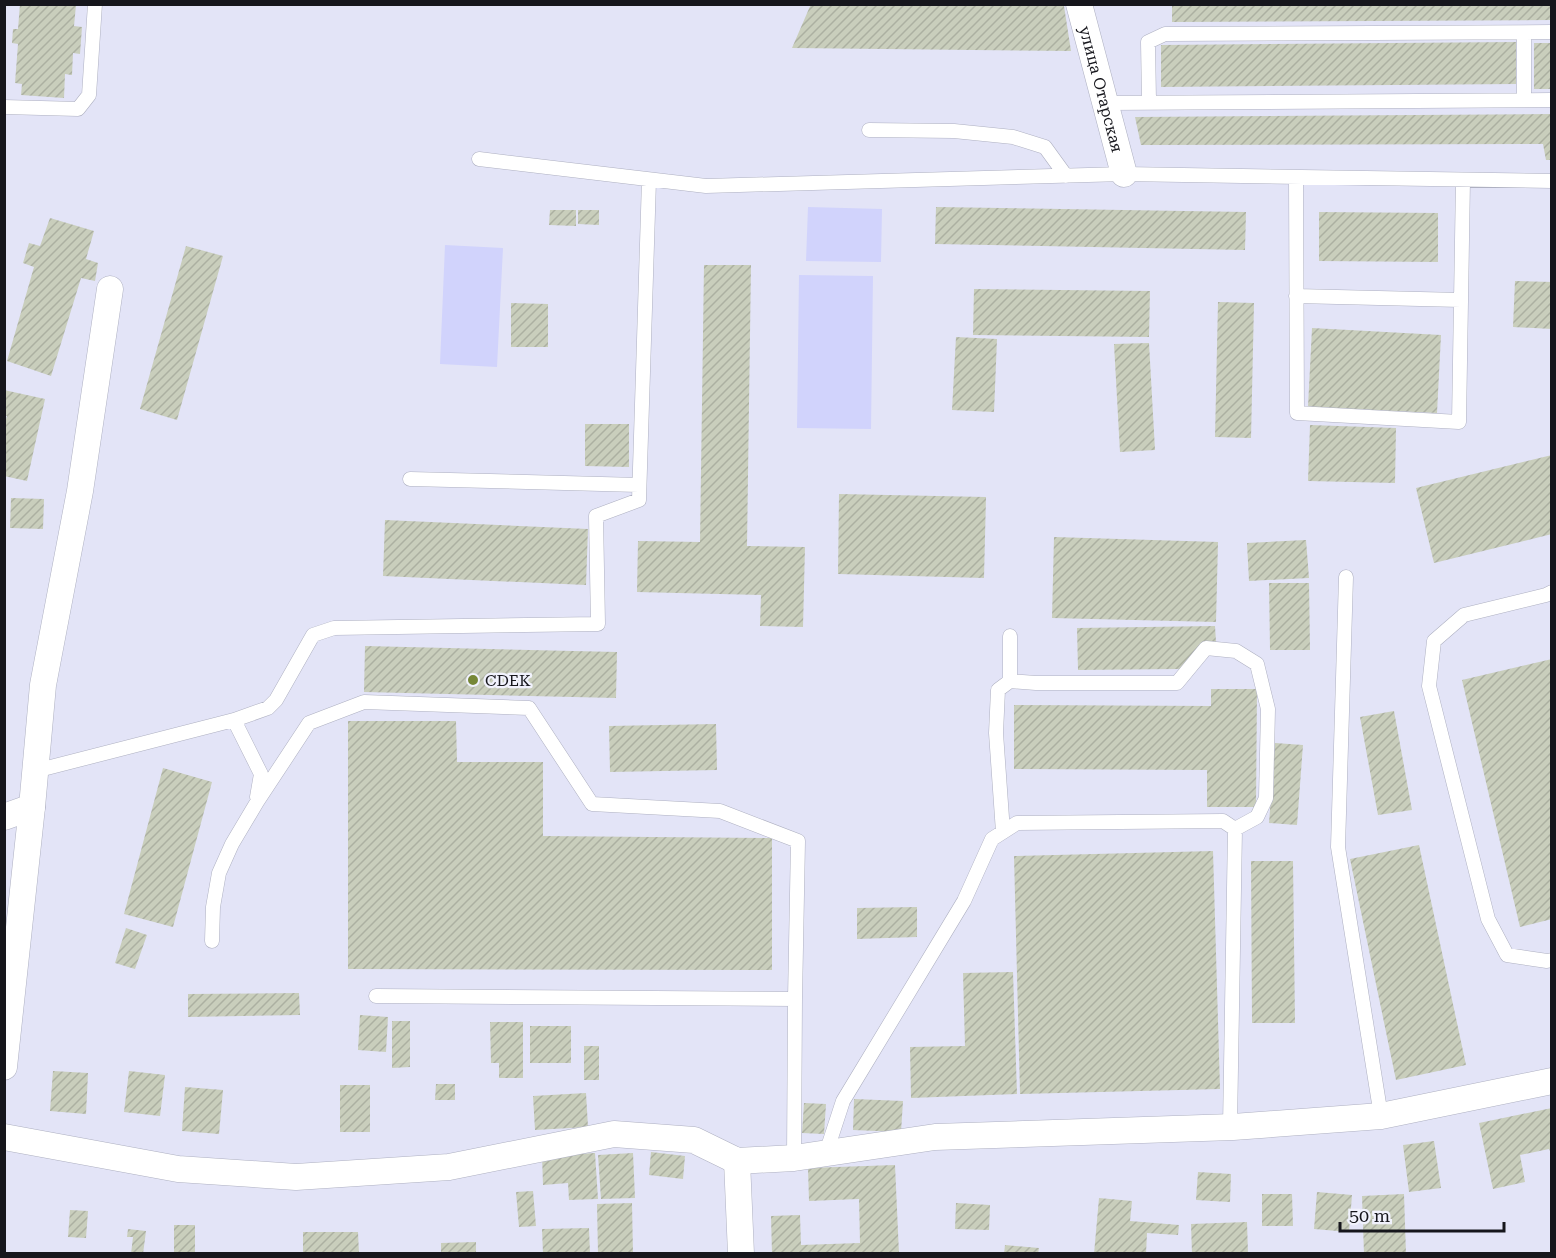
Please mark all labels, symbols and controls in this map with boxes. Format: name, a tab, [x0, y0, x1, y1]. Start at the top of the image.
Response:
street label: улица Отарская	[1076, 24, 1127, 154]
place label: CDEK	[485, 671, 531, 690]
marker: CDEK	[466, 673, 480, 687]
scale bar	[1340, 1195, 1504, 1233]
text: 50 m	[1349, 1205, 1390, 1226]

